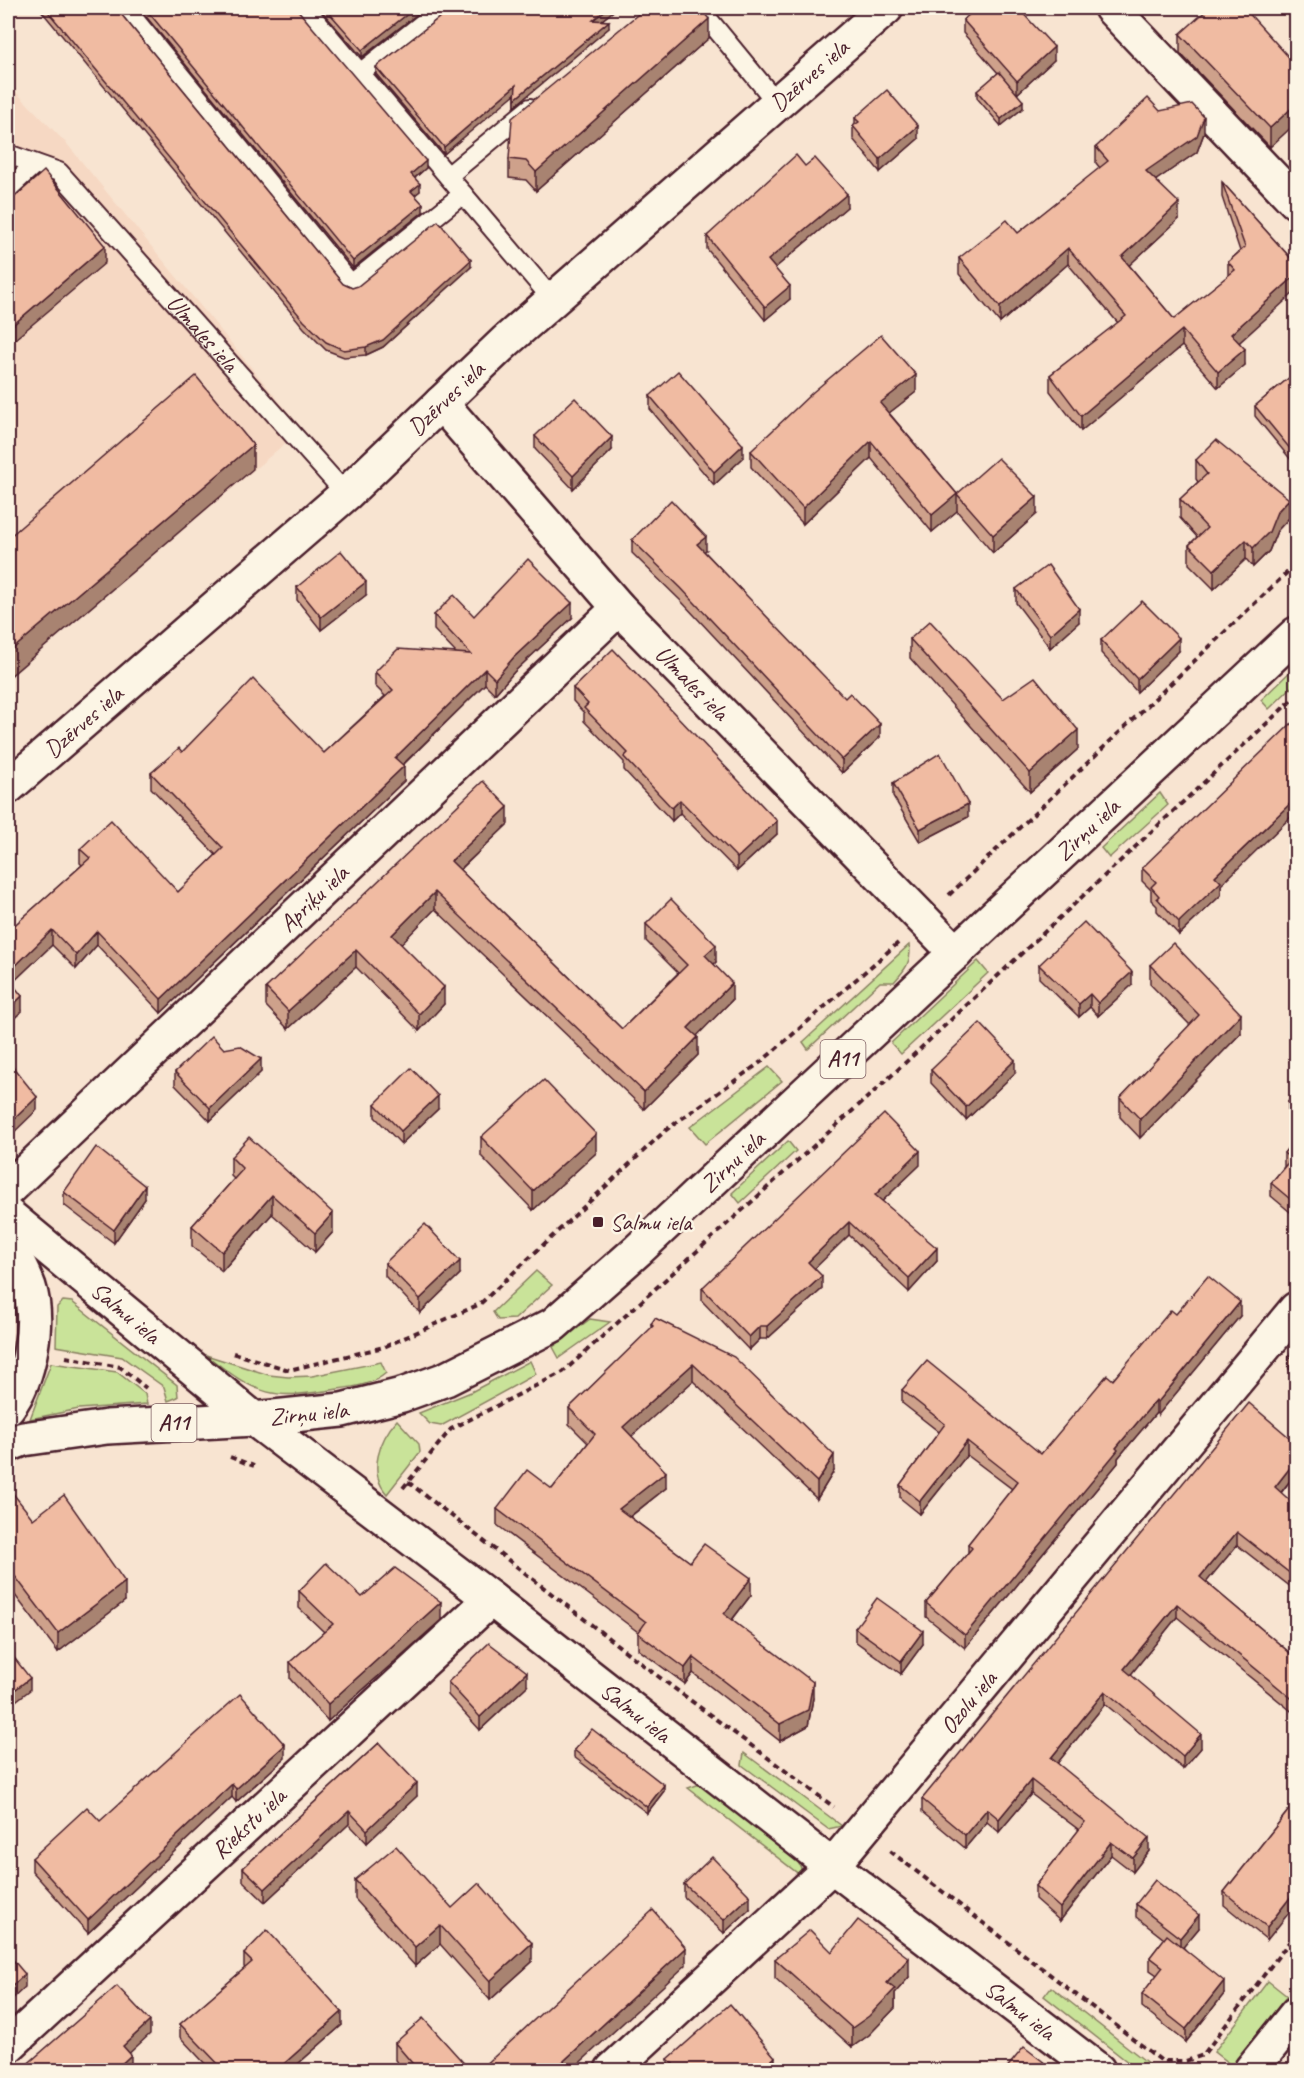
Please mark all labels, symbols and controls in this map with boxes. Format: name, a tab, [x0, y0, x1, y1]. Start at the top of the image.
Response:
street label: Dzērves iela	[764, 32, 856, 118]
street label: Ulmales iela	[160, 288, 246, 379]
street label: Dzērves iela	[401, 353, 492, 442]
street label: Ulmales iela	[649, 639, 736, 728]
street label: Dzērves iela	[38, 678, 131, 764]
street label: Zirņu iela	[1049, 791, 1127, 867]
street label: Apriķu iela	[273, 857, 356, 938]
road number: A11	[820, 1040, 866, 1078]
street label: Zirņu iela	[694, 1123, 772, 1199]
place label: Salmu iela	[610, 1207, 693, 1237]
marker: Salmu iela	[591, 1215, 605, 1229]
street label: Salmu iela	[85, 1275, 168, 1351]
street label: Zirņu iela	[268, 1394, 352, 1432]
road number: A11	[152, 1404, 196, 1442]
street label: Ozolu iela	[933, 1663, 1004, 1740]
street label: Salmu iela	[594, 1675, 678, 1750]
street label: Riekstu iela	[205, 1780, 294, 1865]
street label: Salmu iela	[978, 1973, 1062, 2048]

